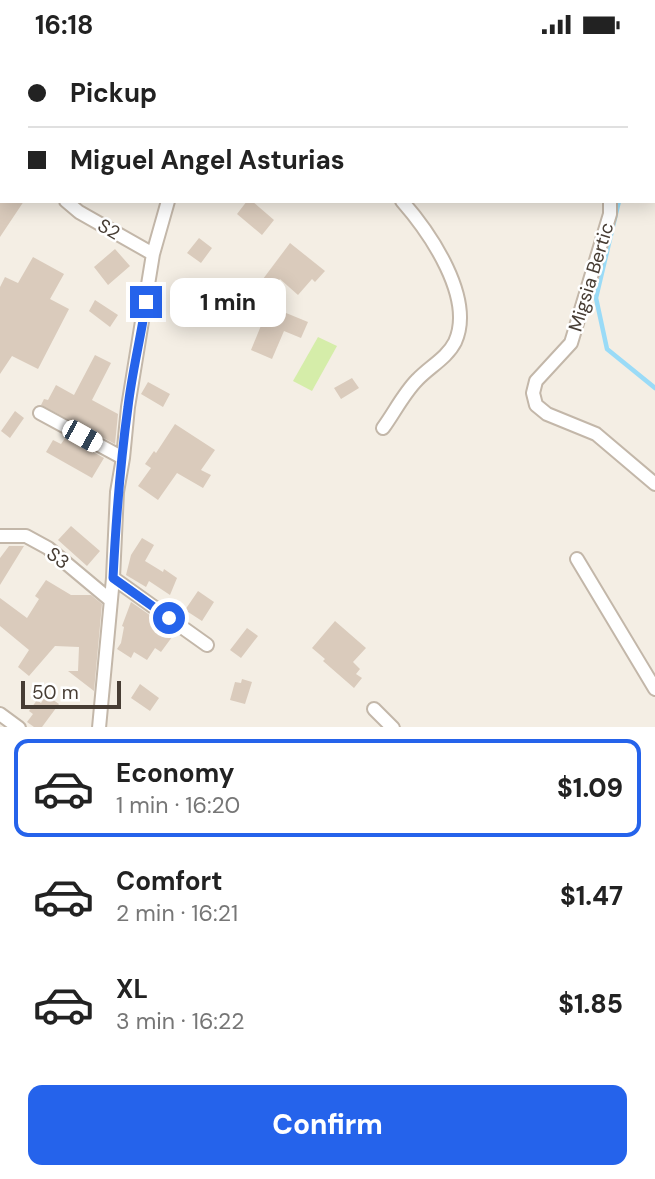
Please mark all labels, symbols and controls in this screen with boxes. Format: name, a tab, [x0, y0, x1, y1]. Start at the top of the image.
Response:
text: 16:18	[35, 8, 93, 42]
text: Pickup	[70, 76, 157, 110]
text: Miguel Angel Asturias	[70, 143, 345, 177]
street label: S2	[93, 213, 125, 245]
street label: Migsia Bertic	[563, 219, 619, 335]
callout: 1 min	[170, 278, 286, 327]
route end	[130, 286, 162, 318]
text: 1 min	[200, 287, 256, 317]
car	[59, 417, 106, 455]
street label: S3	[42, 541, 74, 575]
route start	[153, 602, 185, 634]
scale bar	[21, 678, 121, 710]
text: 50 m	[32, 680, 79, 705]
text: Economy	[116, 756, 234, 790]
icon: car	[32, 757, 95, 820]
text: $1.09	[557, 771, 623, 805]
text: 1 min · 16:20	[116, 790, 240, 820]
text: Comfort	[116, 864, 222, 898]
icon: car	[32, 865, 95, 928]
text: $1.47	[560, 879, 623, 913]
text: 2 min · 16:21	[116, 898, 238, 928]
text: XL	[116, 972, 148, 1006]
icon: car	[32, 973, 95, 1036]
text: $1.85	[558, 987, 623, 1021]
text: 3 min · 16:22	[116, 1006, 244, 1036]
button: Confirm	[28, 1085, 627, 1165]

